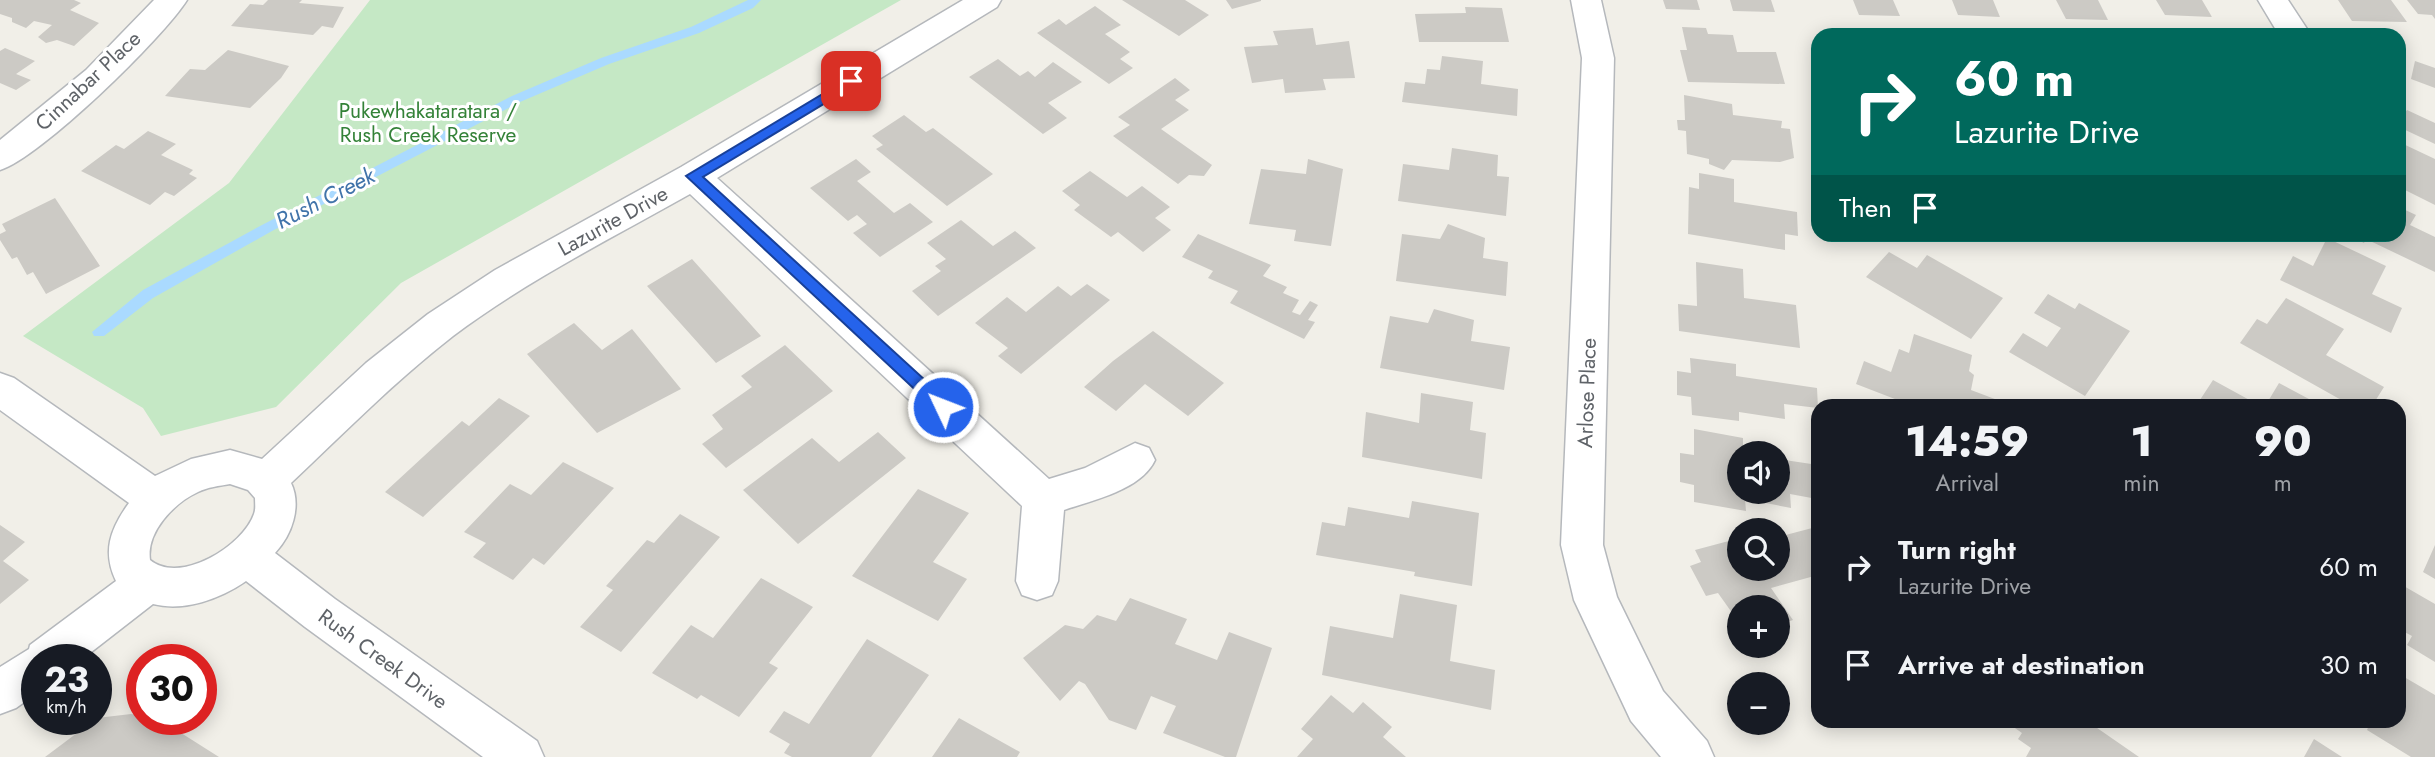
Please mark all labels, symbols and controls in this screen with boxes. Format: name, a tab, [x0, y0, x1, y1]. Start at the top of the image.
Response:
street label: Cinnabar Place	[28, 24, 148, 138]
text: 60 m	[1954, 44, 2074, 114]
pin	[821, 51, 881, 111]
icon: right	[1839, 56, 1930, 147]
icon: arrive	[832, 62, 870, 100]
park label: Pukewhakataratara / Rush Creek Reserve	[339, 96, 517, 150]
text: Lazurite Drive	[1954, 109, 2139, 155]
water label: Rush Creek	[270, 158, 382, 237]
street label: Lazurite Drive	[553, 178, 674, 264]
text: Then	[1839, 189, 1892, 227]
icon: arrive	[1906, 189, 1944, 227]
street label: Arlose Place	[1570, 337, 1604, 449]
position arrow	[906, 370, 980, 444]
text: 14:59	[1905, 411, 2029, 472]
text: 1	[2131, 411, 2153, 472]
text: 90	[2254, 411, 2312, 472]
map controls	[1727, 441, 1790, 735]
button: sound	[1727, 441, 1790, 504]
text: Arrival	[1936, 466, 1999, 500]
text: min	[2124, 466, 2160, 500]
text: m	[2274, 466, 2292, 500]
button: search	[1727, 518, 1790, 581]
text: Turn right	[1898, 531, 2016, 569]
icon: right	[1839, 548, 1877, 586]
text: 60 m	[2319, 548, 2378, 586]
text: Lazurite Drive	[1898, 569, 2031, 603]
button: +	[1727, 595, 1790, 658]
street label: Rush Creek Drive	[312, 602, 454, 716]
speed limit sign: 30	[126, 644, 217, 735]
icon: arrive	[1839, 646, 1877, 684]
text: Arrive at destination	[1898, 646, 2145, 684]
text: 30 m	[2320, 646, 2378, 684]
text: 23	[44, 655, 89, 705]
button: −	[1727, 672, 1790, 735]
text: km/h	[46, 694, 87, 720]

